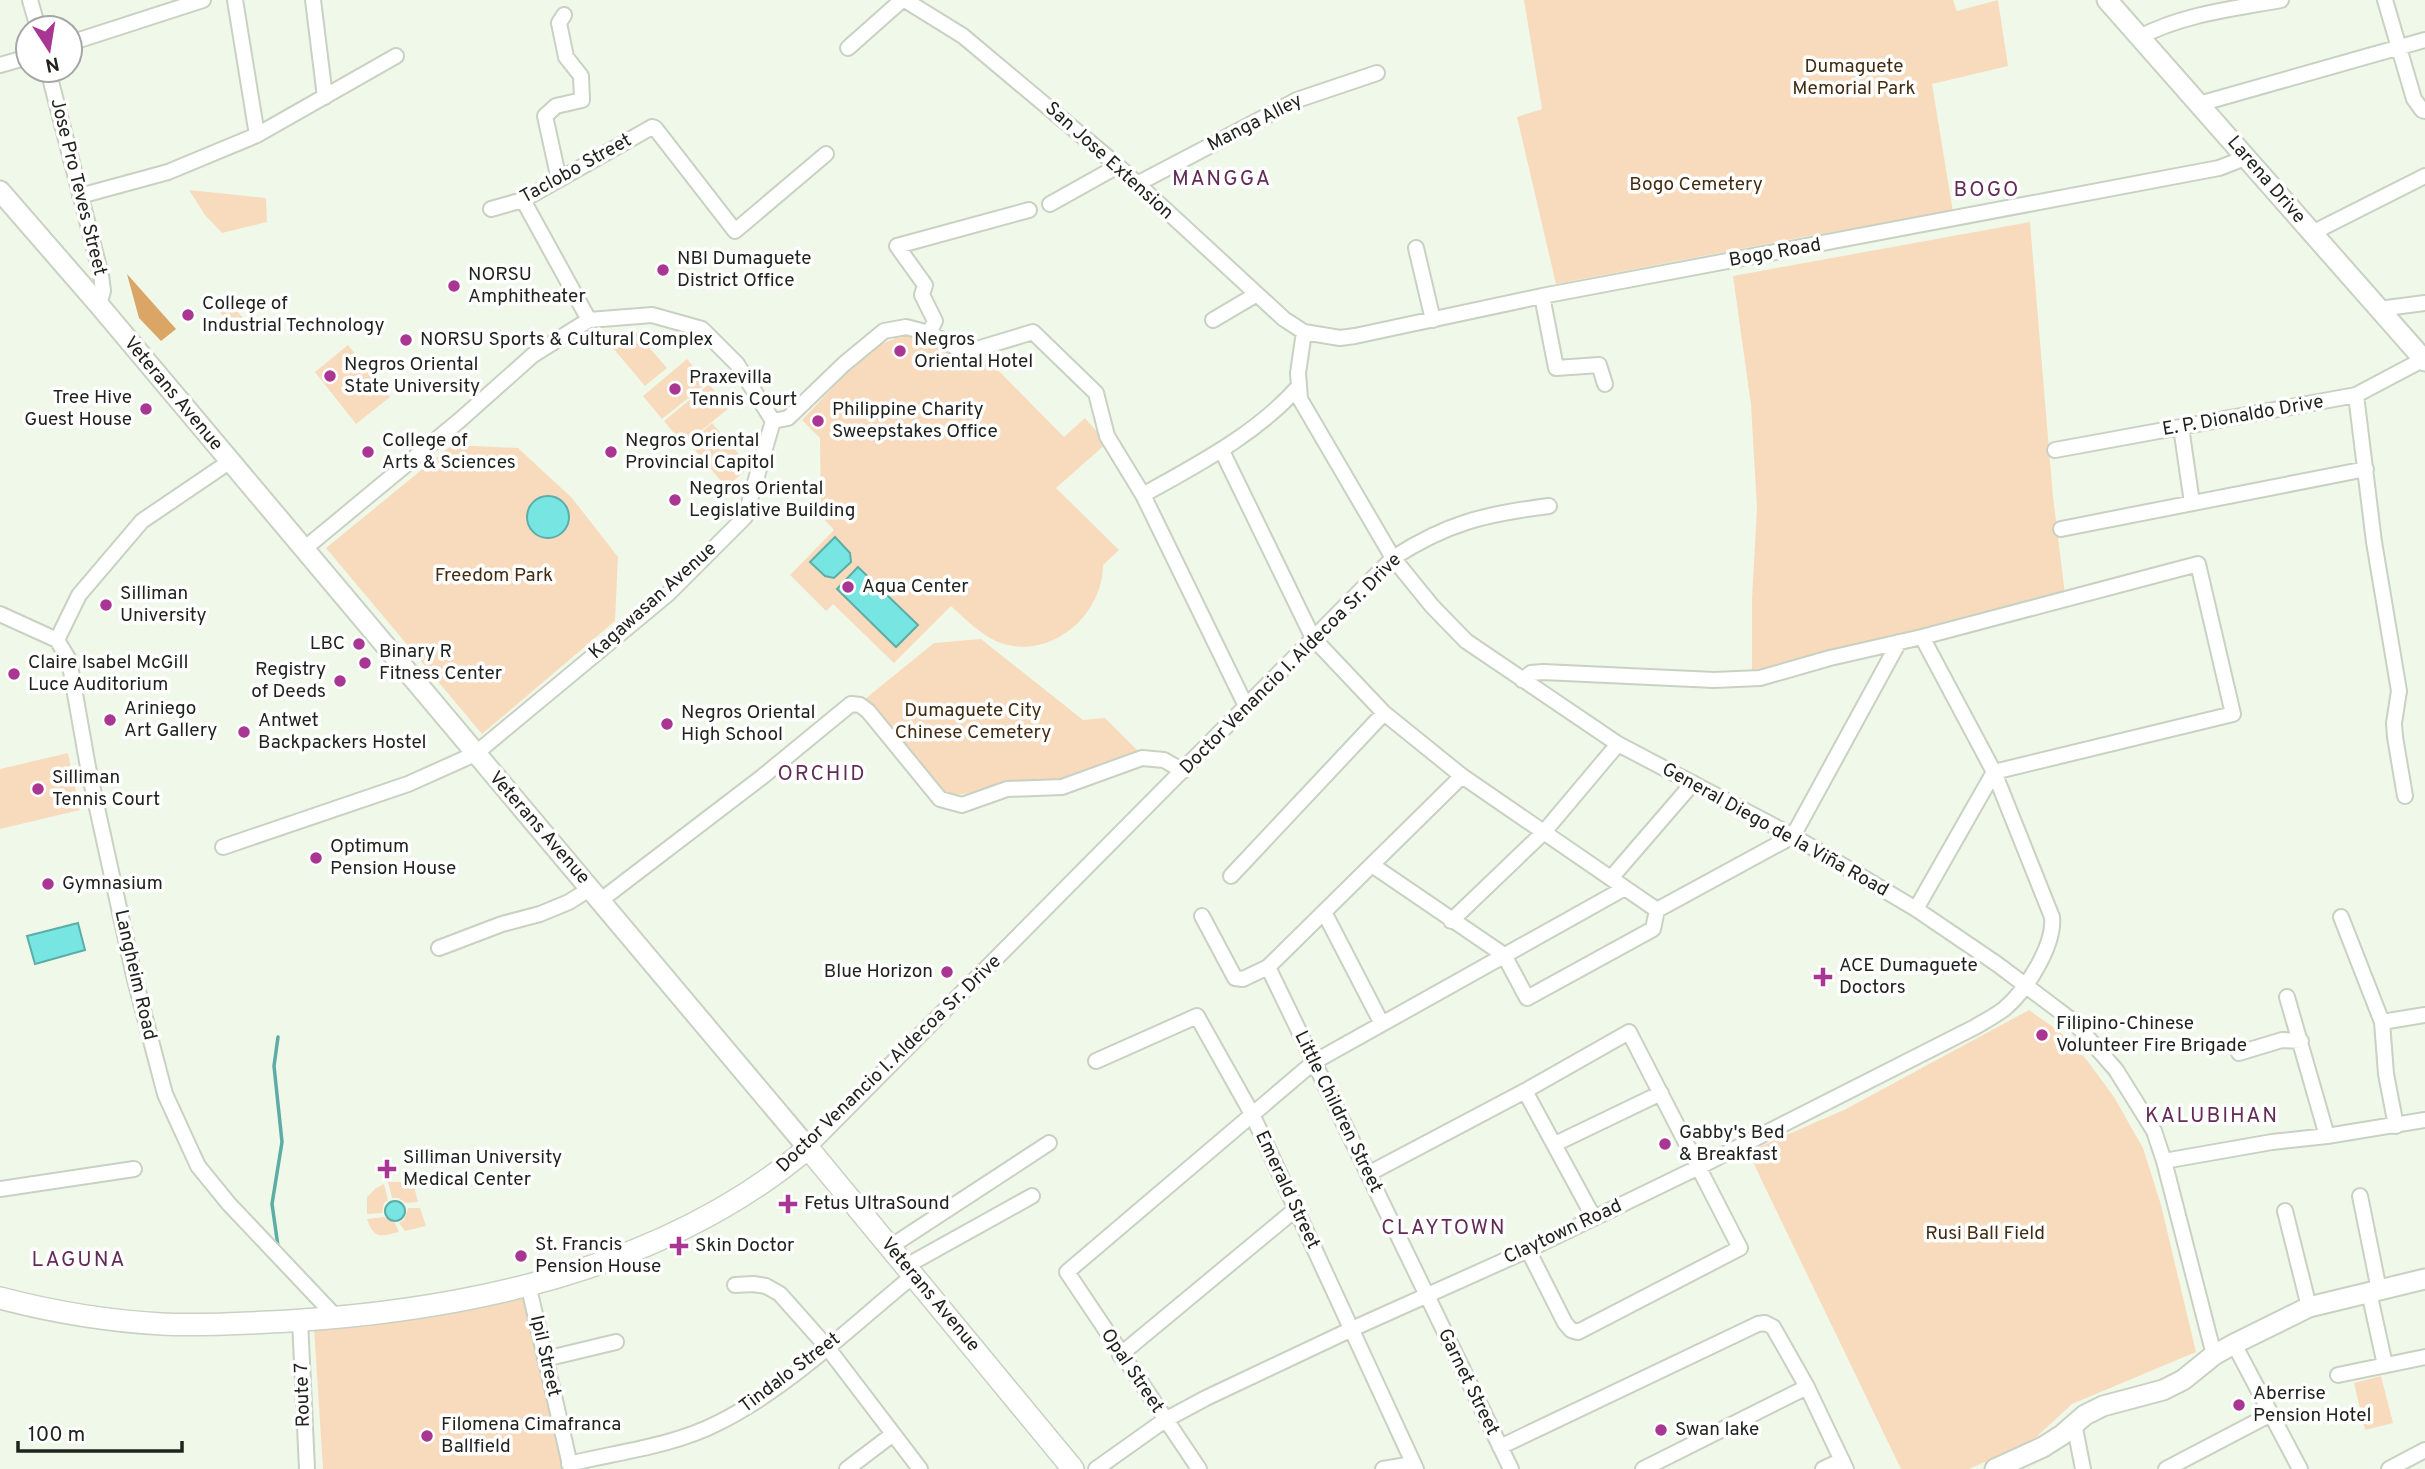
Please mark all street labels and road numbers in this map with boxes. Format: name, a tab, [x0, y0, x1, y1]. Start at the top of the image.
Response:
street label: Manga Alley	[1204, 89, 1306, 157]
street label: Jose Pro Teves Street	[44, 96, 112, 278]
street label: San Jose Extension	[1040, 97, 1178, 225]
street label: Taclobo Street	[516, 129, 636, 209]
street label: Larena Drive	[2221, 131, 2311, 229]
street label: Bogo Road	[1727, 233, 1823, 273]
street label: Veterans Avenue	[118, 332, 228, 456]
street label: E. P. Dionaldo Drive	[2161, 390, 2325, 442]
street label: Kagawasan Avenue	[584, 537, 722, 665]
street label: Doctor Venancio I. Aldecoa Sr. Drive	[1175, 548, 1407, 780]
street label: General Diego de la Viña Road	[1657, 758, 1893, 902]
street label: Veterans Avenue	[483, 767, 595, 889]
street label: Langheim Road	[108, 907, 162, 1043]
street label: Doctor Venancio I. Aldecoa Sr. Drive	[772, 950, 1006, 1178]
street label: Little Children Street	[1288, 1027, 1388, 1197]
street label: Emerald Street	[1249, 1127, 1325, 1253]
street label: Claytown Road	[1500, 1194, 1626, 1270]
street label: Veterans Avenue	[875, 1233, 985, 1357]
street label: Ipil Street	[524, 1313, 566, 1399]
street label: Opal Street	[1095, 1324, 1169, 1418]
street label: Garnet Street	[1432, 1325, 1504, 1439]
street label: Tindalo Street	[735, 1327, 845, 1419]
street label: Route 7	[290, 1362, 316, 1428]

